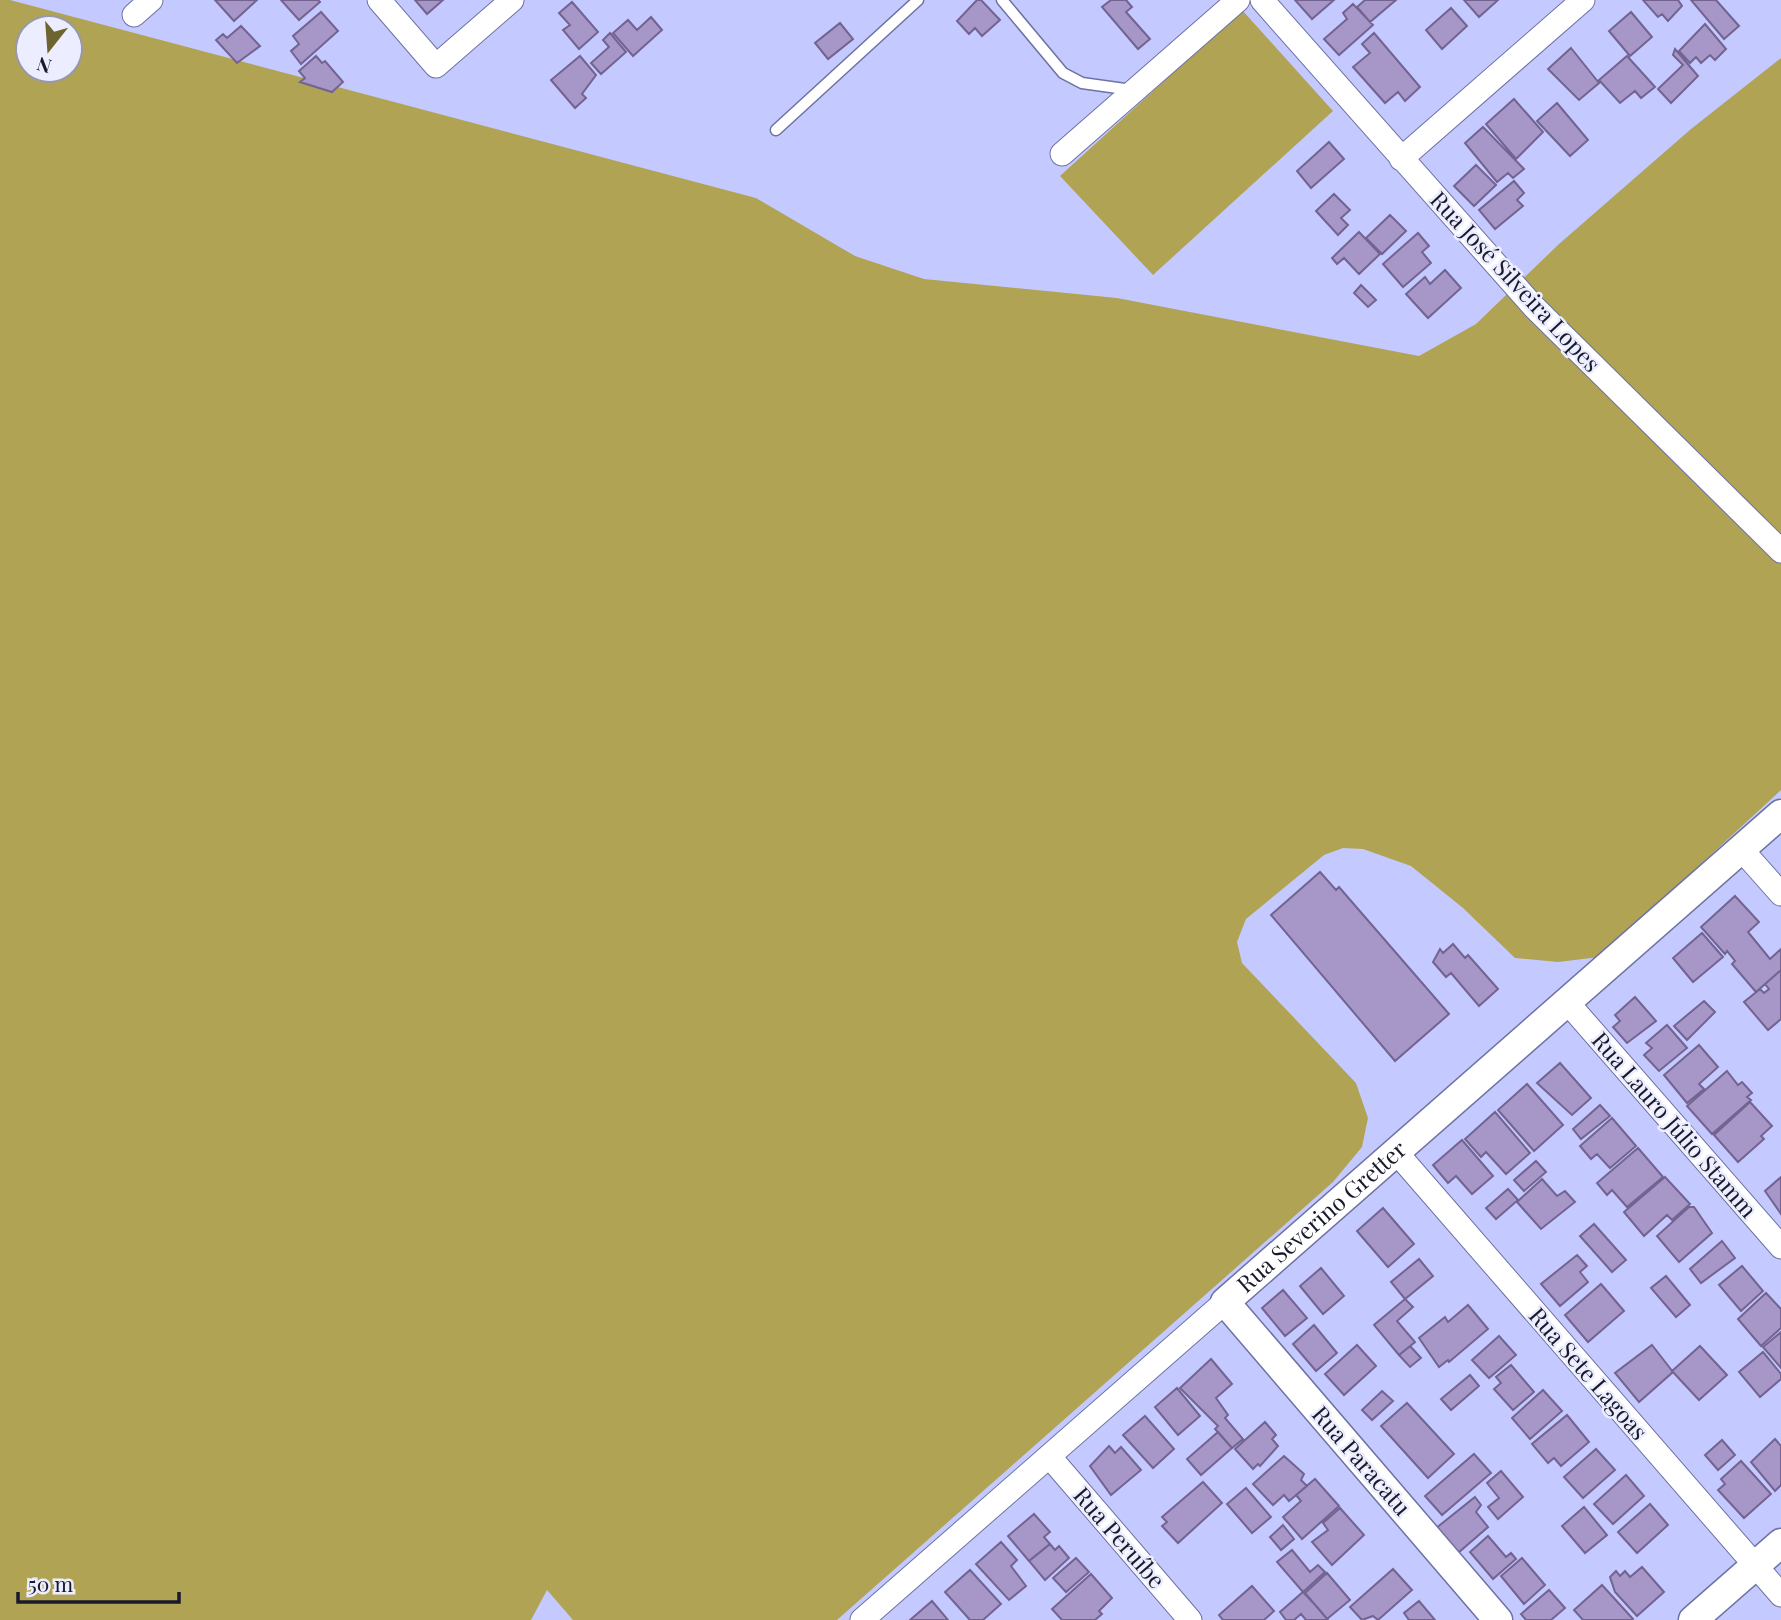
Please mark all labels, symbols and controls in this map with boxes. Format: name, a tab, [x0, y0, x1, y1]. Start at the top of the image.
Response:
north arrow	[14, 14, 84, 84]
text: N	[33, 52, 54, 81]
street label: Rua José Silveira Lopes	[1424, 184, 1608, 378]
street label: Rua Lauro Júlio Stamm	[1586, 1025, 1765, 1224]
street label: Rua Severino Gretter	[1230, 1133, 1412, 1299]
street label: Rua Sete Lagoas	[1523, 1300, 1655, 1446]
street label: Rua Paracatu	[1306, 1399, 1418, 1521]
street label: Rua Peruíbe	[1067, 1480, 1173, 1594]
scale bar	[18, 1560, 178, 1604]
text: 50 m	[28, 1569, 74, 1597]

